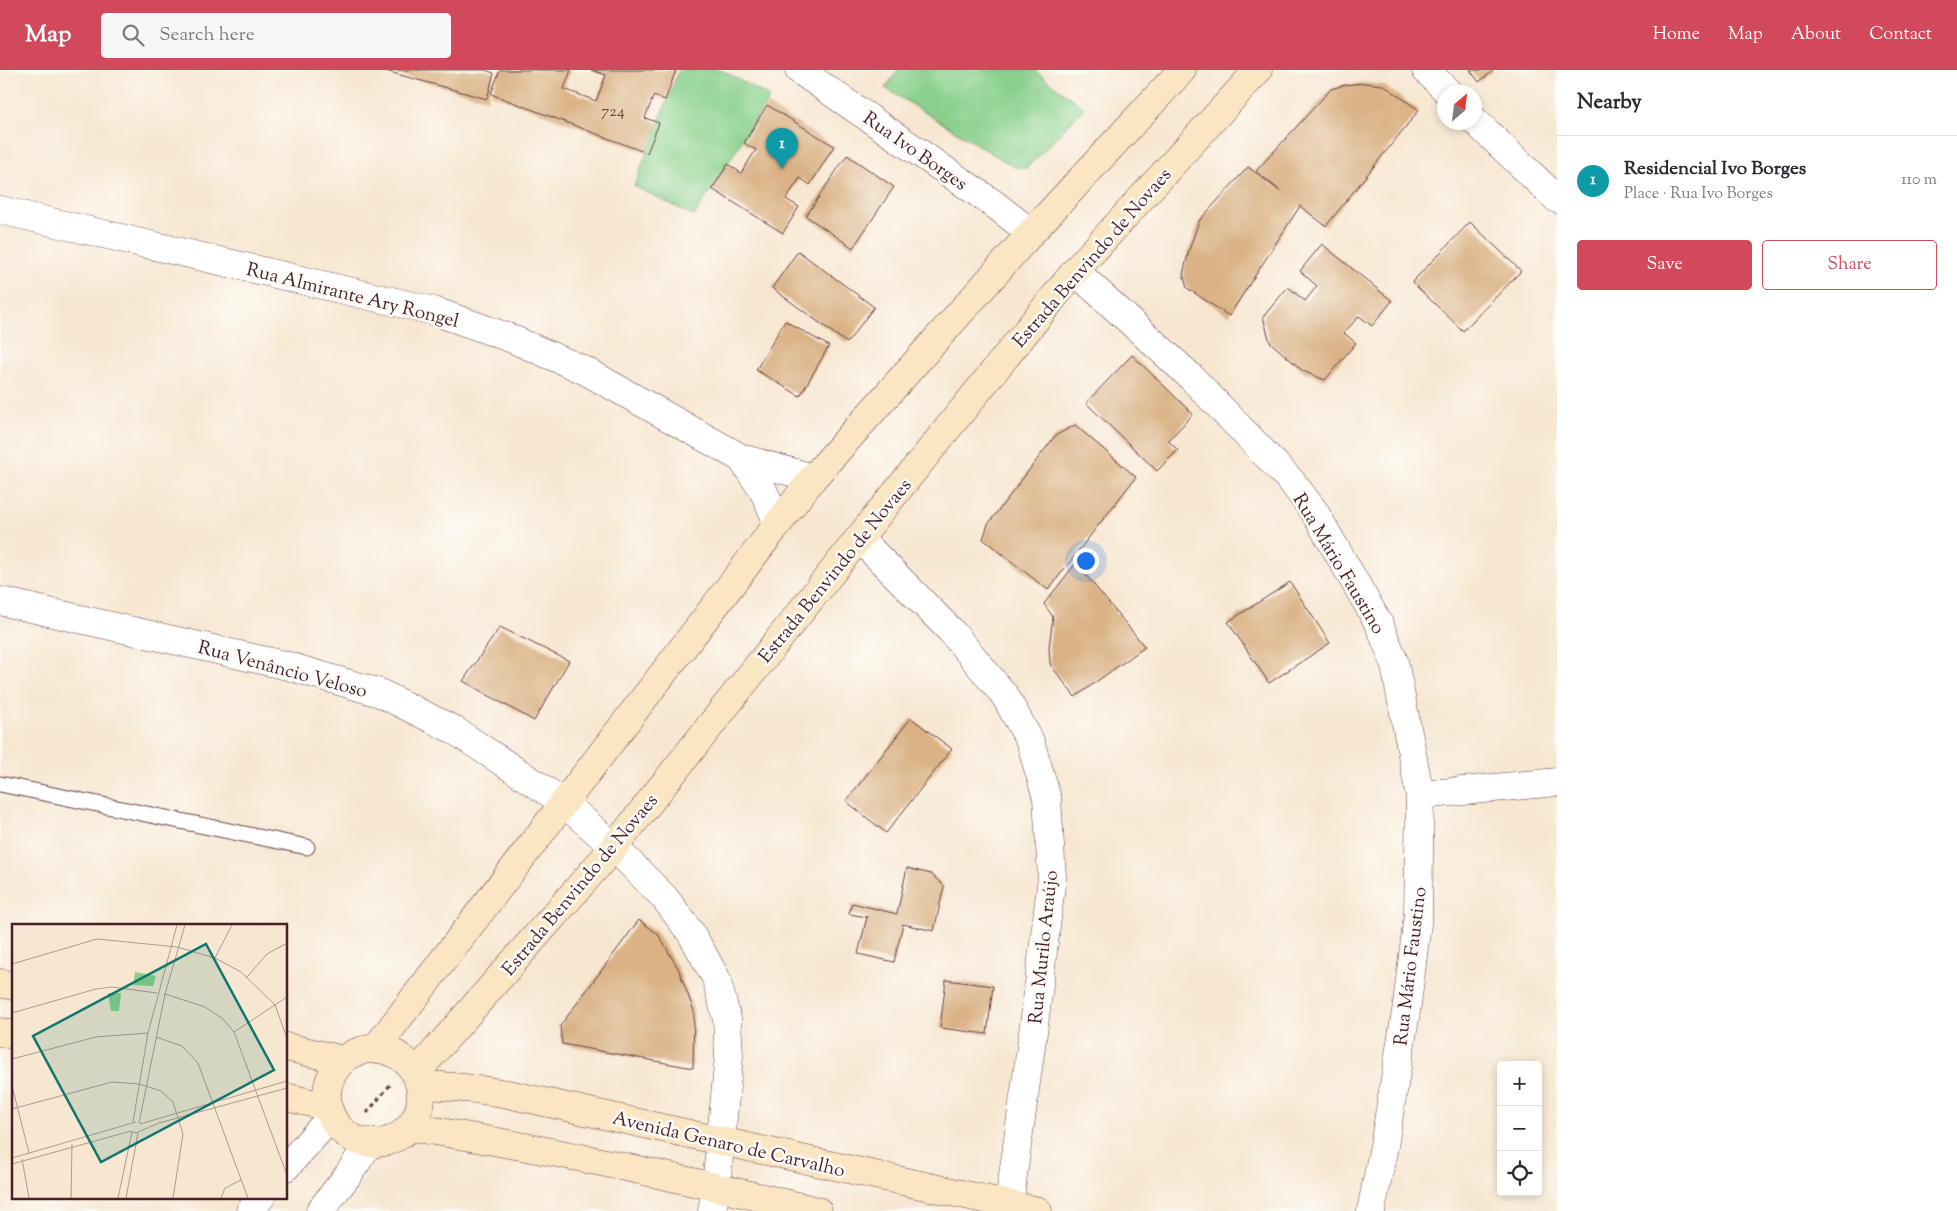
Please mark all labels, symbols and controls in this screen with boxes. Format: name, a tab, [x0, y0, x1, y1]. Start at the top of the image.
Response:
search box	[101, 13, 451, 58]
text: Map	[25, 18, 71, 52]
icon: search	[119, 21, 147, 49]
text: Search here	[159, 22, 255, 49]
text: Home	[1653, 22, 1700, 48]
text: Map	[1728, 22, 1763, 48]
text: About	[1791, 22, 1841, 48]
text: Contact	[1869, 22, 1932, 48]
north arrow	[1437, 85, 1482, 130]
text: Nearby	[1577, 88, 1642, 118]
house number: 724	[601, 101, 625, 124]
street label: Rua Ivo Borges	[857, 106, 972, 198]
pin: 1	[766, 128, 798, 169]
text: Residencial Ivo Borges	[1624, 156, 1806, 183]
street label: Estrada Benvindo de Novaes	[1007, 163, 1179, 354]
text: 1	[1590, 169, 1596, 192]
text: 110 m	[1901, 169, 1937, 192]
text: Place · Rua Ivo Borges	[1624, 183, 1773, 206]
button: Save	[1577, 240, 1752, 290]
button: Share	[1762, 240, 1937, 290]
street label: Rua Almirante Ary Rongel	[243, 257, 462, 336]
street label: Estrada Benvindo de Novaes	[753, 474, 919, 670]
street label: Rua Mário Faustino	[1285, 489, 1391, 640]
your location	[1073, 548, 1099, 574]
street label: Rua Venâncio Veloso	[195, 635, 370, 706]
street label: Estrada Benvindo de Novaes	[497, 789, 665, 983]
street label: Rua Murilo Araújo	[1023, 869, 1066, 1025]
street label: Rua Mário Faustino	[1388, 885, 1435, 1047]
inset map	[12, 924, 288, 1198]
map controls	[1497, 1061, 1542, 1196]
button: +	[1497, 1061, 1542, 1106]
street label: Avenida Genaro de Carvalho	[610, 1106, 847, 1185]
button: −	[1497, 1106, 1542, 1151]
button: locate	[1497, 1151, 1542, 1196]

